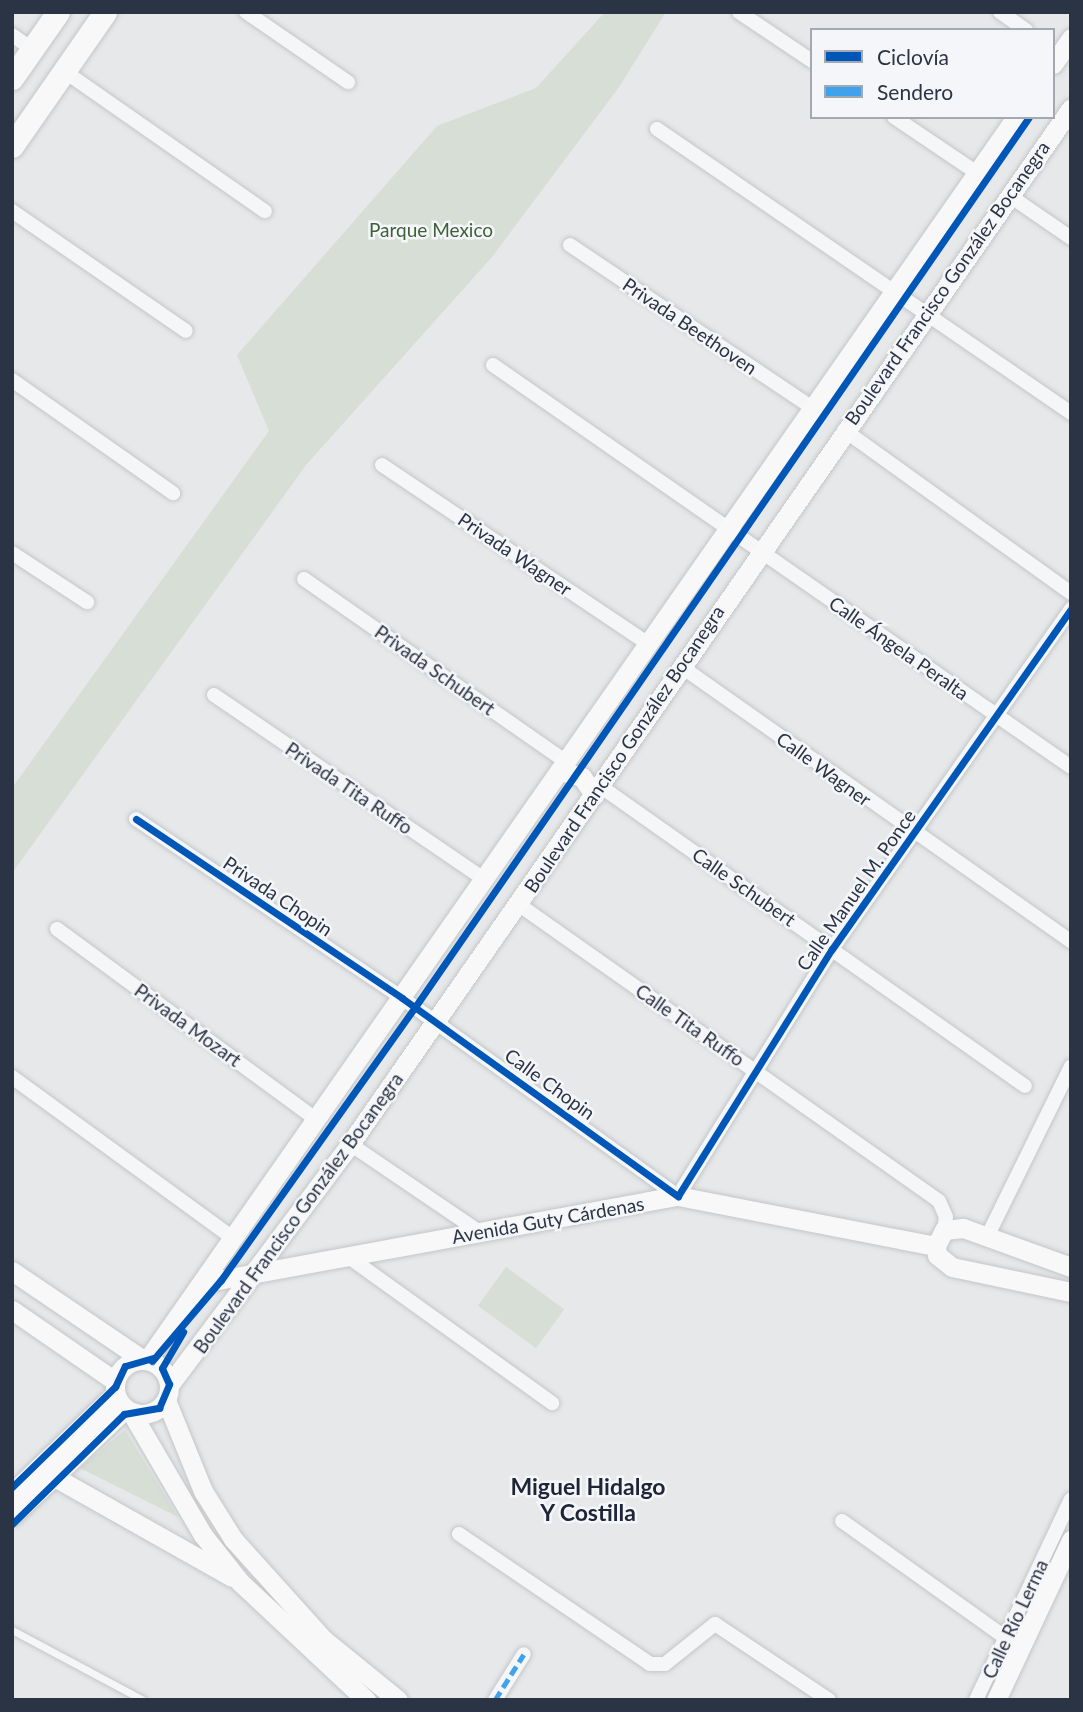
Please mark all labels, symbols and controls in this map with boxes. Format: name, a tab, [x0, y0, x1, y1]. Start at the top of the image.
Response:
legend	[810, 28, 1055, 119]
text: Ciclovía	[877, 44, 949, 69]
text: Sendero	[877, 79, 953, 104]
street label: Boulevard Francisco González Bocanegra	[840, 137, 1054, 429]
park label: Parque Mexico	[369, 219, 493, 241]
street label: Privada Beethoven	[619, 273, 761, 379]
street label: Privada Wagner	[454, 508, 576, 600]
street label: Calle Ángela Peralta	[825, 591, 973, 705]
street label: Boulevard Francisco González Bocanegra	[519, 601, 729, 897]
street label: Privada Schubert	[370, 620, 500, 720]
street label: Calle Wagner	[772, 727, 876, 811]
street label: Privada Tita Ruffo	[281, 737, 417, 839]
street label: Calle Manuel M. Ponce	[792, 805, 920, 975]
street label: Calle Schubert	[688, 843, 800, 931]
street label: Privada Chopin	[219, 851, 337, 941]
street label: Privada Mozart	[130, 979, 246, 1071]
street label: Calle Tita Ruffo	[631, 979, 749, 1071]
street label: Calle Chopin	[500, 1044, 600, 1124]
street label: Boulevard Francisco González Bocanegra	[188, 1068, 408, 1358]
street label: Avenida Guty Cárdenas	[450, 1192, 646, 1248]
district label: Miguel Hidalgo Y Costilla	[510, 1472, 666, 1526]
street label: Calle Río Lerma	[977, 1556, 1053, 1682]

